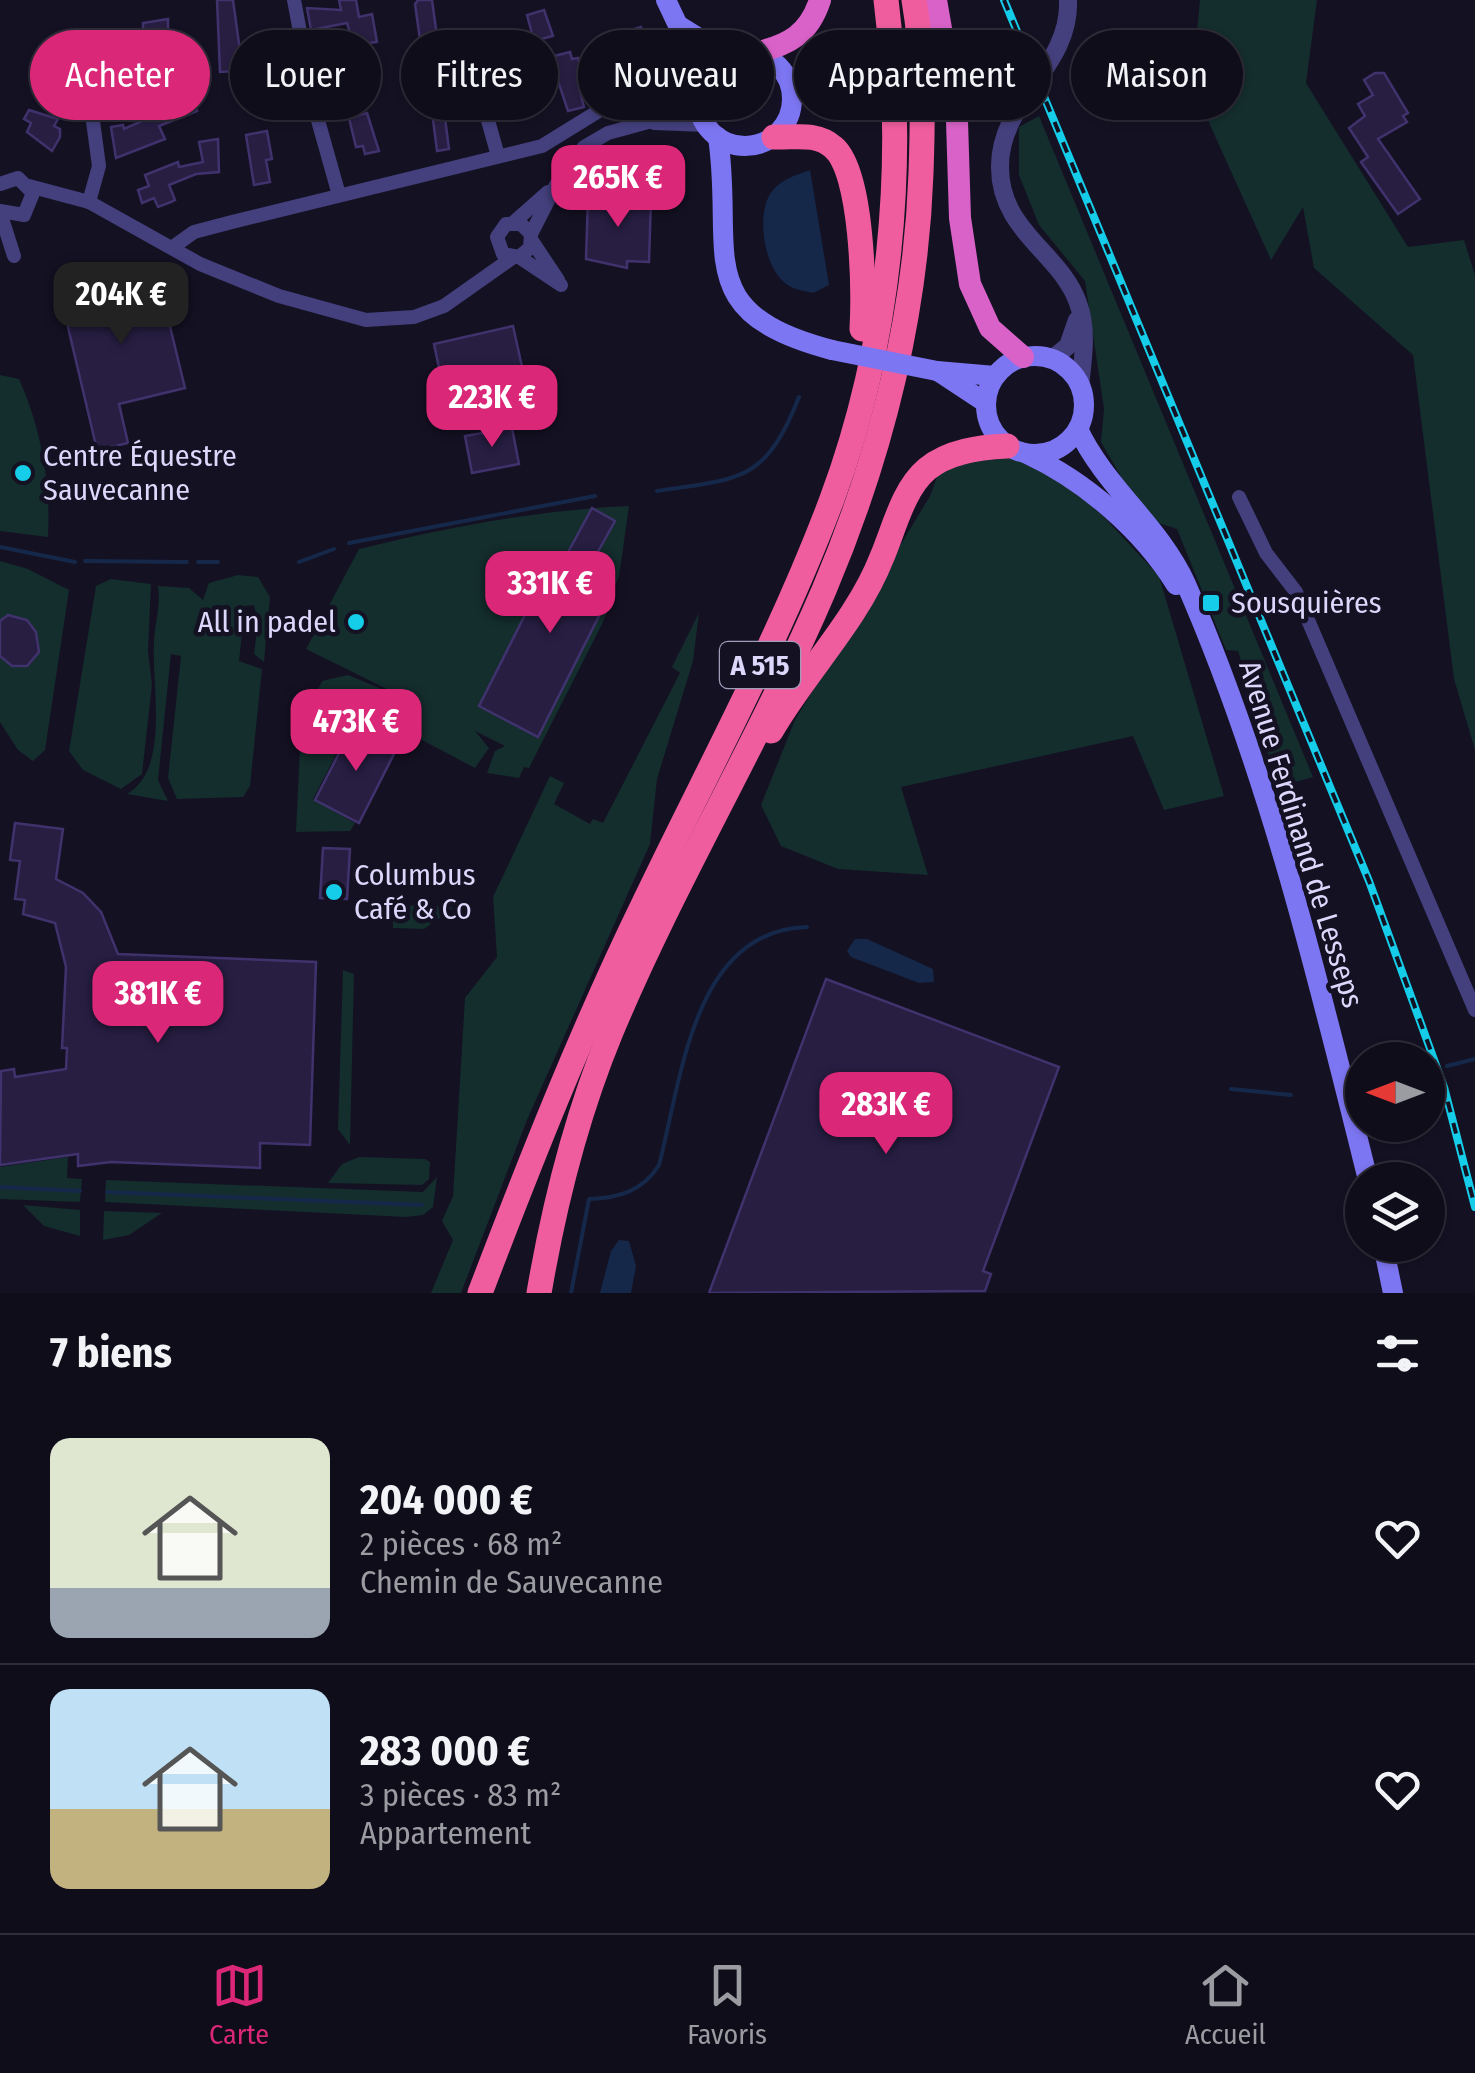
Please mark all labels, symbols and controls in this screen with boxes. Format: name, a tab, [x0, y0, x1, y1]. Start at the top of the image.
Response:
chip: Acheter	[30, 30, 210, 120]
chip: Louer	[230, 30, 381, 120]
chip: Filtres	[401, 30, 558, 120]
chip: Nouveau	[578, 30, 774, 120]
chip: Appartement	[794, 30, 1051, 120]
chip: Maison	[1071, 30, 1243, 120]
pin: 265K €	[537, 145, 699, 230]
text: 265K €	[573, 158, 663, 196]
pin: 204K €	[40, 262, 202, 347]
text: 204K €	[75, 275, 167, 313]
pin: 223K €	[411, 365, 573, 450]
text: 223K €	[448, 378, 536, 416]
place label: Centre Équestre Sauvecanne	[43, 438, 237, 508]
marker: Centre Équestre Sauvecanne	[12, 462, 34, 484]
pin: 331K €	[469, 551, 631, 636]
text: 331K €	[507, 564, 593, 602]
place label: Sousquières	[1231, 585, 1382, 621]
marker: Sousquières	[1200, 592, 1222, 614]
place label: All in padel	[198, 604, 336, 640]
marker: All in padel	[345, 611, 367, 633]
road number: A 515	[720, 642, 800, 688]
street label: Avenue Ferdinand de Lesseps	[1231, 656, 1371, 1012]
pin: 473K €	[275, 689, 437, 774]
text: 473K €	[313, 702, 399, 740]
place label: Columbus Café & Co	[354, 857, 476, 927]
marker: Columbus Café & Co	[323, 881, 345, 903]
pin: 381K €	[77, 961, 239, 1046]
text: 381K €	[114, 974, 202, 1012]
north arrow	[1345, 1042, 1445, 1142]
map controls	[1345, 1042, 1445, 1262]
pin: 283K €	[805, 1072, 967, 1157]
text: 283K €	[841, 1085, 931, 1123]
button: layers	[1345, 1162, 1445, 1262]
icon: filters	[1370, 1326, 1425, 1381]
text: 7 biens	[50, 1328, 172, 1378]
text: 204 000 €	[360, 1475, 533, 1525]
icon: home	[130, 1478, 250, 1598]
icon: heart	[1370, 1511, 1425, 1566]
text: 2 pièces · 68 m²	[360, 1525, 562, 1563]
text: Chemin de Sauvecanne	[360, 1563, 663, 1601]
text: 283 000 €	[360, 1726, 530, 1776]
icon: home	[130, 1729, 250, 1849]
icon: heart	[1370, 1762, 1425, 1817]
text: 3 pièces · 83 m²	[360, 1776, 561, 1814]
text: Appartement	[360, 1814, 531, 1852]
tab: Carte	[209, 1958, 269, 2051]
tab: Favoris	[687, 1958, 767, 2051]
tab: Accueil	[1185, 1958, 1266, 2051]

